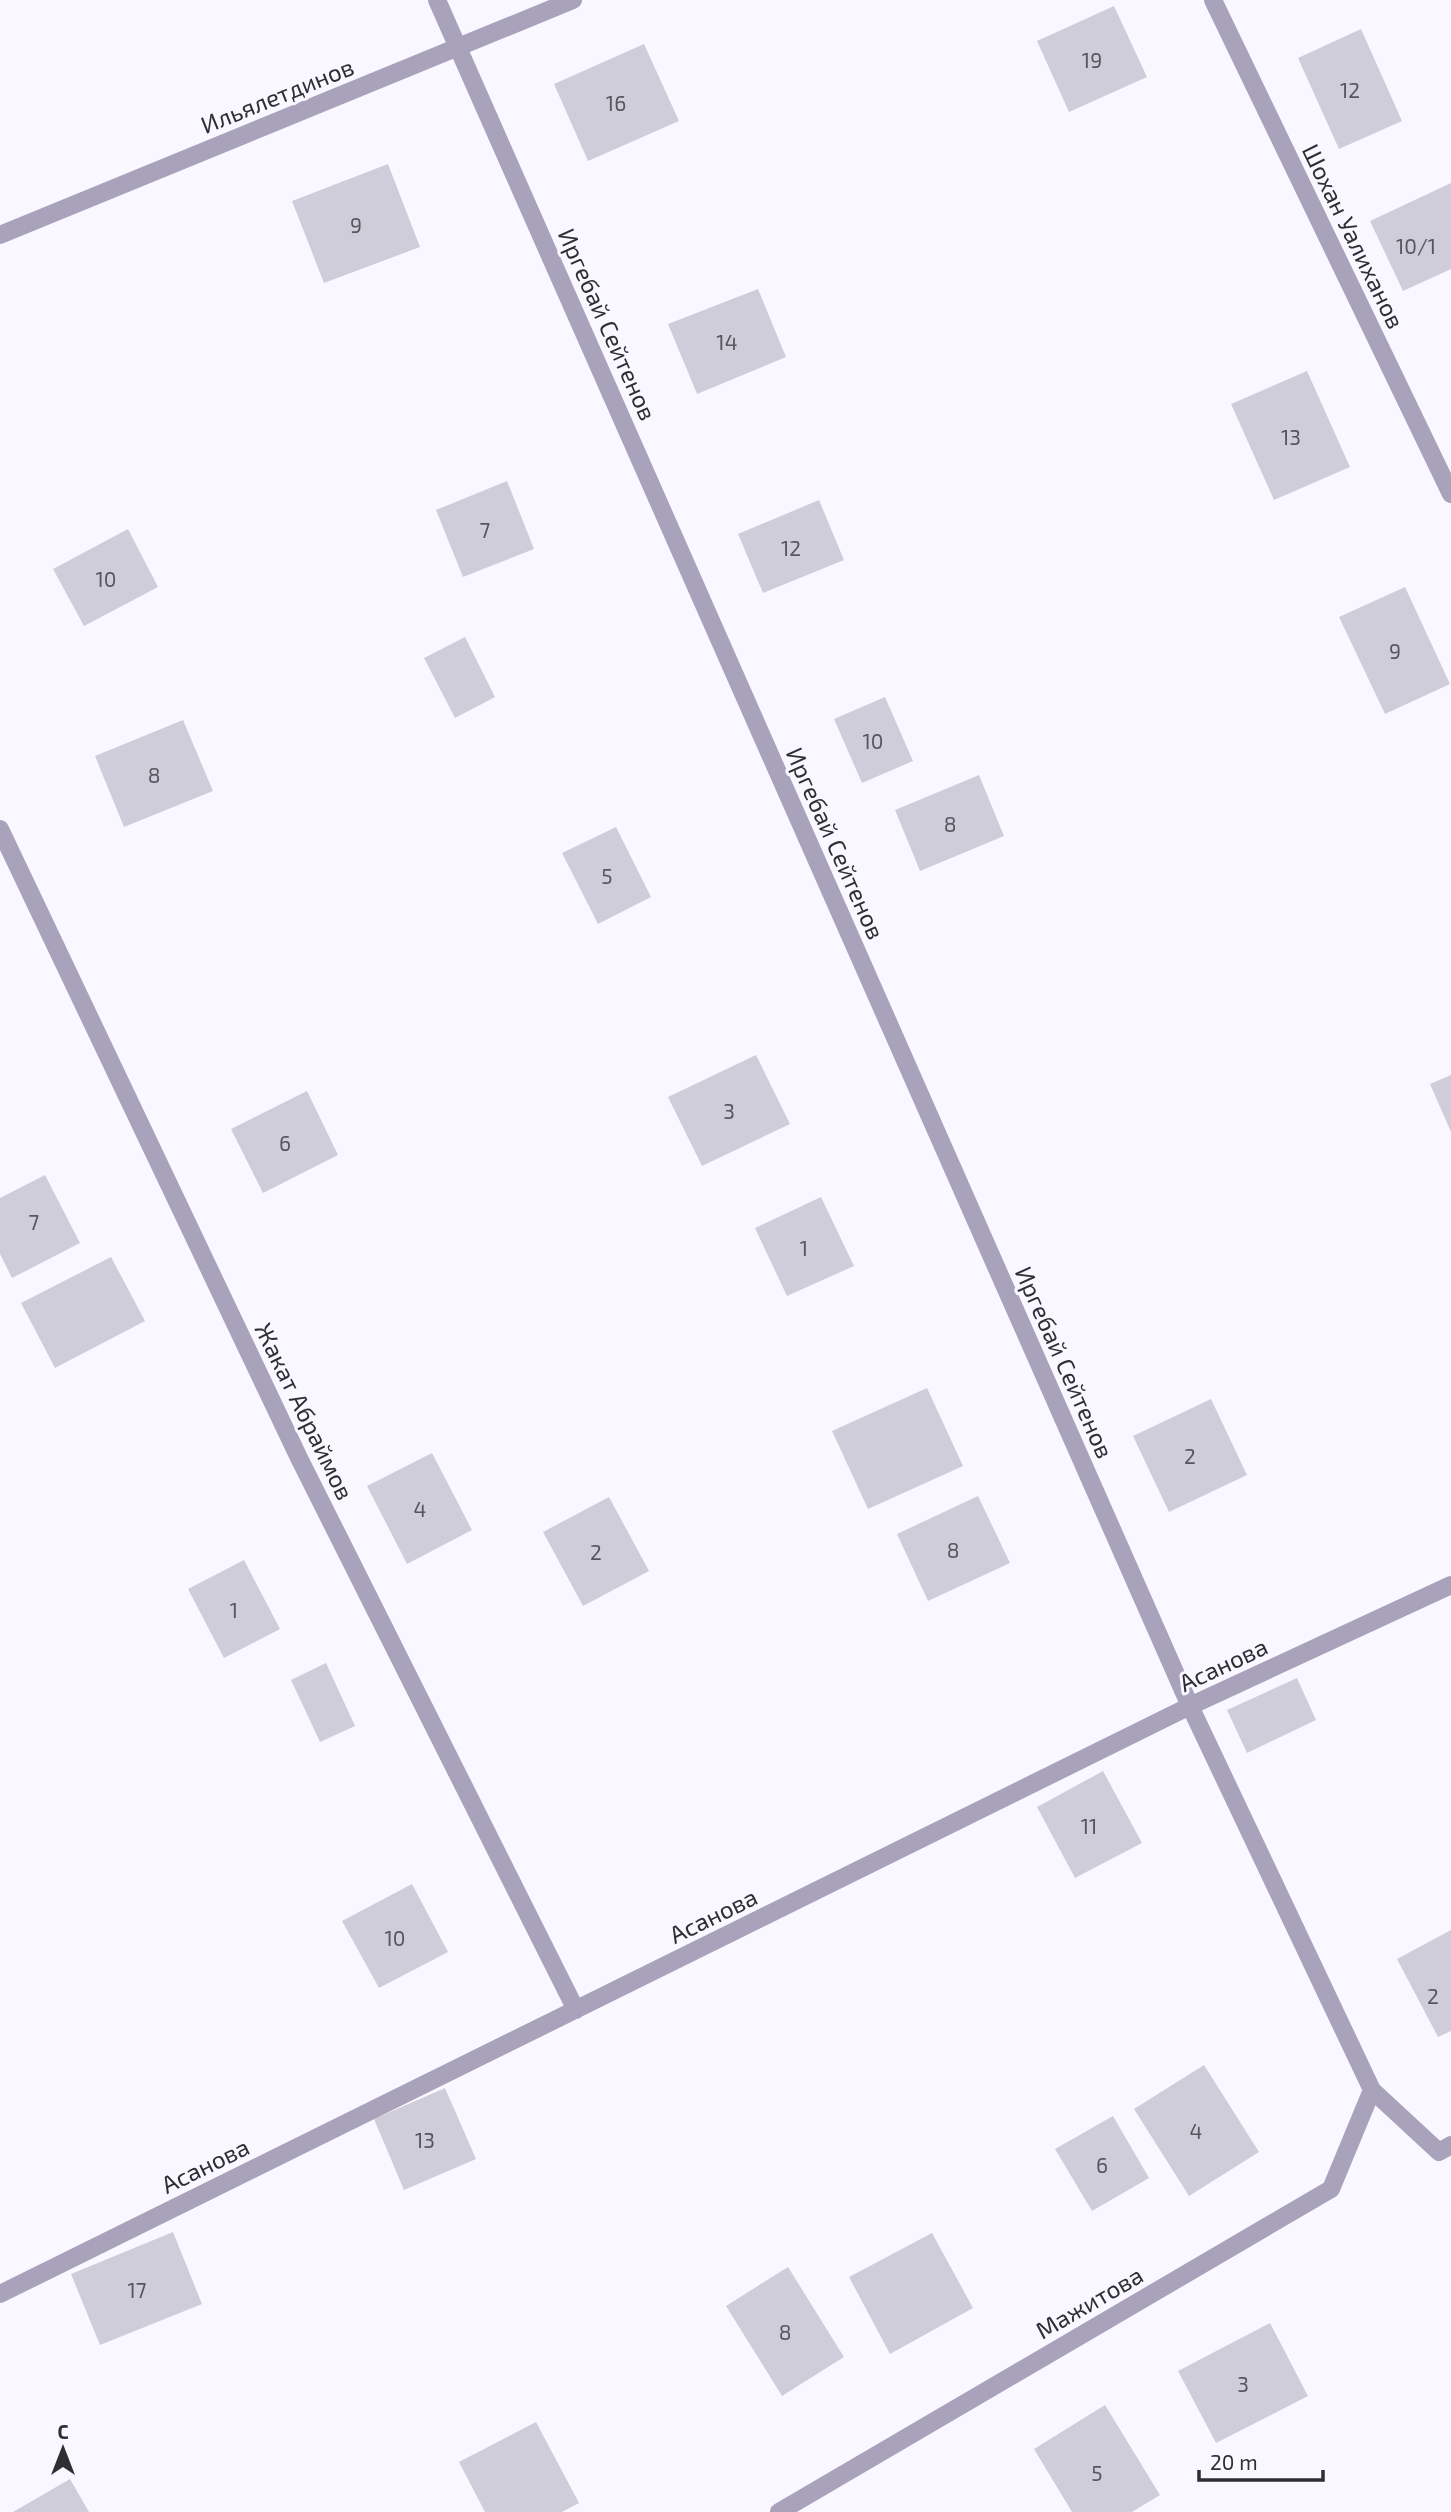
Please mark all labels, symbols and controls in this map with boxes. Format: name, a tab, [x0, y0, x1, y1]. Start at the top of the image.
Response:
house number: 19	[1082, 47, 1102, 72]
street label: Ильялетдинов	[196, 51, 358, 139]
house number: 12	[1340, 77, 1360, 102]
house number: 16	[606, 90, 626, 115]
street label: Шохан Уалиханов	[1297, 139, 1411, 333]
house number: 9	[350, 212, 362, 237]
street label: Иргебай Сейтенов	[553, 224, 663, 424]
house number: 10/1	[1396, 233, 1436, 258]
house number: 14	[716, 329, 738, 354]
house number: 13	[1281, 424, 1301, 449]
house number: 7	[480, 517, 491, 542]
house number: 12	[781, 535, 801, 560]
house number: 10	[95, 566, 117, 591]
house number: 9	[1389, 638, 1401, 663]
house number: 10	[862, 728, 884, 753]
street label: Иргебай Сейтенов	[781, 743, 891, 943]
house number: 8	[148, 762, 160, 787]
house number: 8	[944, 811, 956, 836]
house number: 5	[601, 863, 613, 888]
house number: 3	[723, 1098, 735, 1123]
house number: 6	[279, 1130, 291, 1155]
house number: 7	[29, 1209, 40, 1234]
house number: 1	[800, 1235, 808, 1260]
street label: Иргебай Сейтенов	[1010, 1262, 1120, 1462]
street label: Жакат Абраймов	[250, 1318, 360, 1504]
house number: 2	[1184, 1443, 1196, 1468]
house number: 4	[414, 1496, 426, 1521]
house number: 8	[947, 1537, 959, 1562]
house number: 2	[590, 1539, 602, 1564]
house number: 1	[230, 1597, 238, 1622]
street label: Асанова	[1174, 1631, 1272, 1697]
house number: 11	[1081, 1813, 1097, 1838]
street label: Асанова	[664, 1881, 762, 1949]
house number: 10	[384, 1925, 406, 1950]
house number: 2	[1427, 1983, 1439, 2008]
house number: 4	[1190, 2118, 1202, 2143]
house number: 13	[415, 2127, 435, 2152]
street label: Асанова	[156, 2131, 254, 2199]
house number: 6	[1096, 2152, 1108, 2177]
street label: Мажитова	[1030, 2260, 1148, 2344]
house number: 17	[127, 2277, 147, 2302]
house number: 8	[779, 2319, 791, 2344]
house number: 3	[1237, 2371, 1249, 2396]
north arrow	[28, 2414, 98, 2484]
text: С	[57, 2420, 69, 2443]
scale bar	[1199, 2438, 1323, 2482]
text: 20 m	[1210, 2449, 1258, 2474]
house number: 5	[1091, 2460, 1103, 2485]

